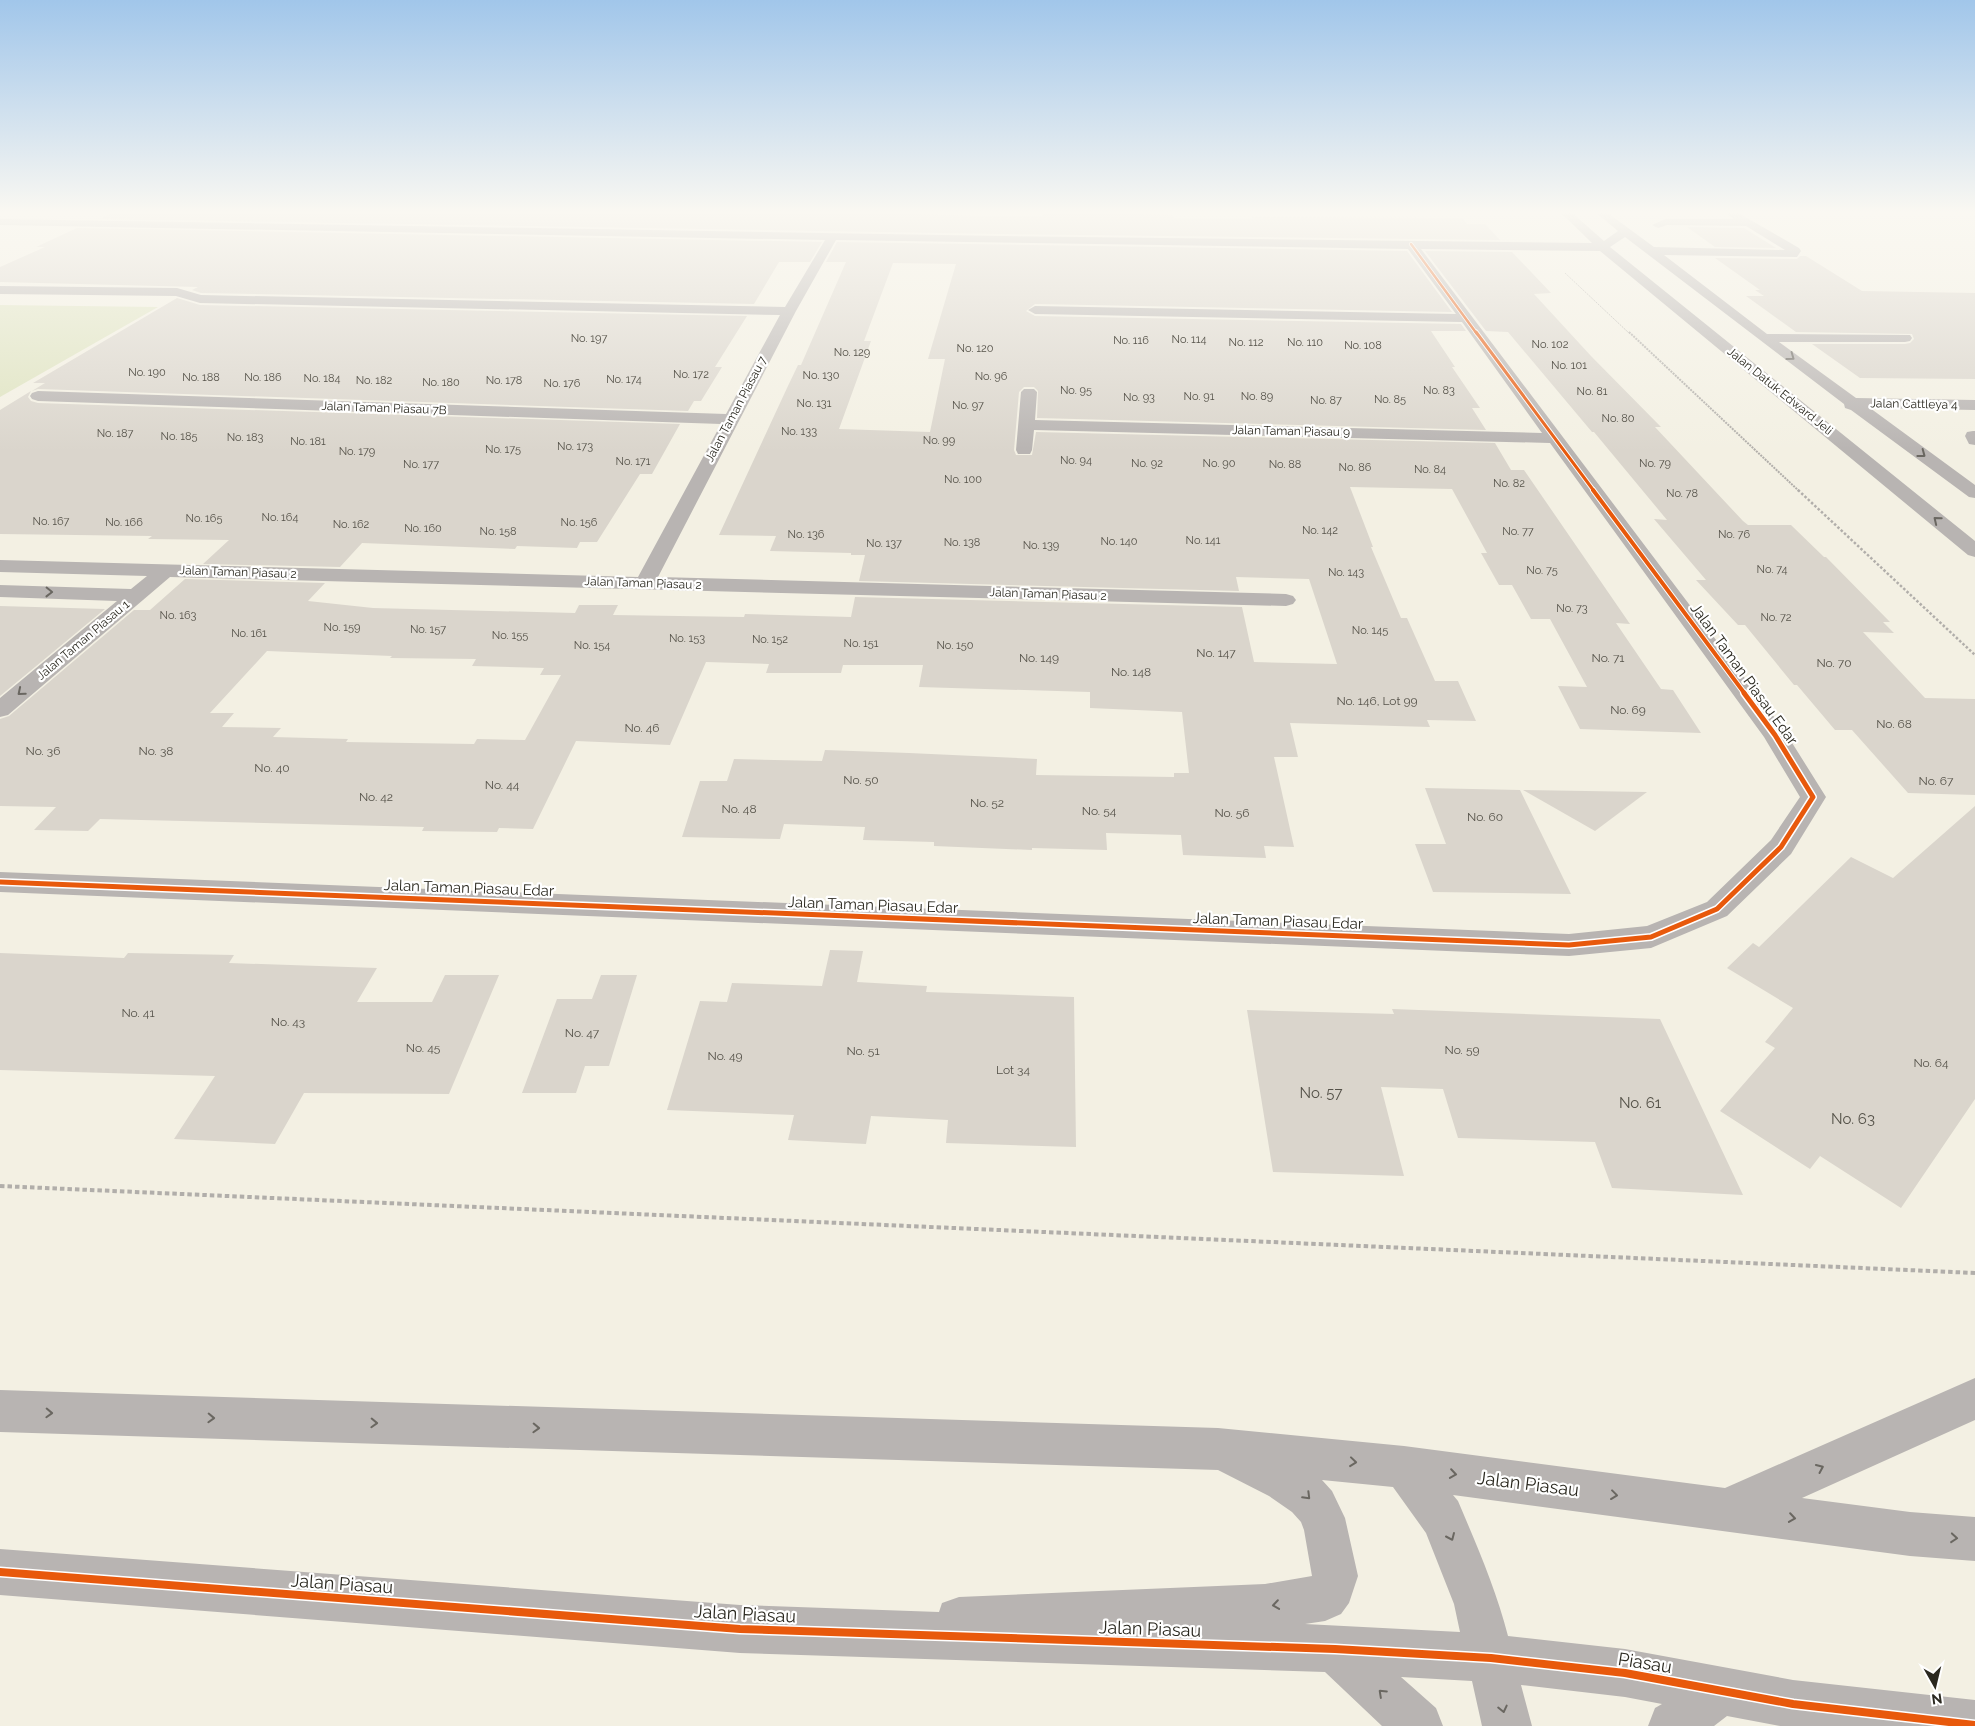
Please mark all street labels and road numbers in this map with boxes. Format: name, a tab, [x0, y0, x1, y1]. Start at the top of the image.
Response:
street label: Jalan Datuk Edward Jeli	[1725, 344, 1835, 438]
street label: Jalan Taman Piasau 7	[702, 353, 770, 464]
street label: Jalan Cattleya 4	[1870, 396, 1958, 412]
street label: Jalan Taman Piasau 7B	[321, 399, 447, 417]
street label: Jalan Taman Piasau 9	[1232, 423, 1350, 439]
street label: Jalan Taman Piasau 2	[179, 563, 297, 581]
street label: Jalan Taman Piasau 2	[584, 574, 702, 592]
street label: Jalan Taman Piasau 2	[989, 585, 1107, 603]
street label: Jalan Taman Piasau 1	[34, 597, 132, 683]
street label: Jalan Taman Piasau Edar	[1687, 600, 1802, 749]
street label: Jalan Taman Piasau Edar	[383, 876, 555, 900]
street label: Jalan Taman Piasau Edar	[787, 893, 959, 917]
street label: Jalan Taman Piasau Edar	[1192, 909, 1364, 933]
street label: Jalan Piasau	[1476, 1467, 1580, 1500]
street label: Jalan Piasau	[290, 1569, 394, 1598]
street label: Jalan Piasau	[693, 1600, 797, 1627]
street label: Jalan Piasau	[1099, 1616, 1201, 1641]
street label: Piasau	[1617, 1648, 1673, 1677]

